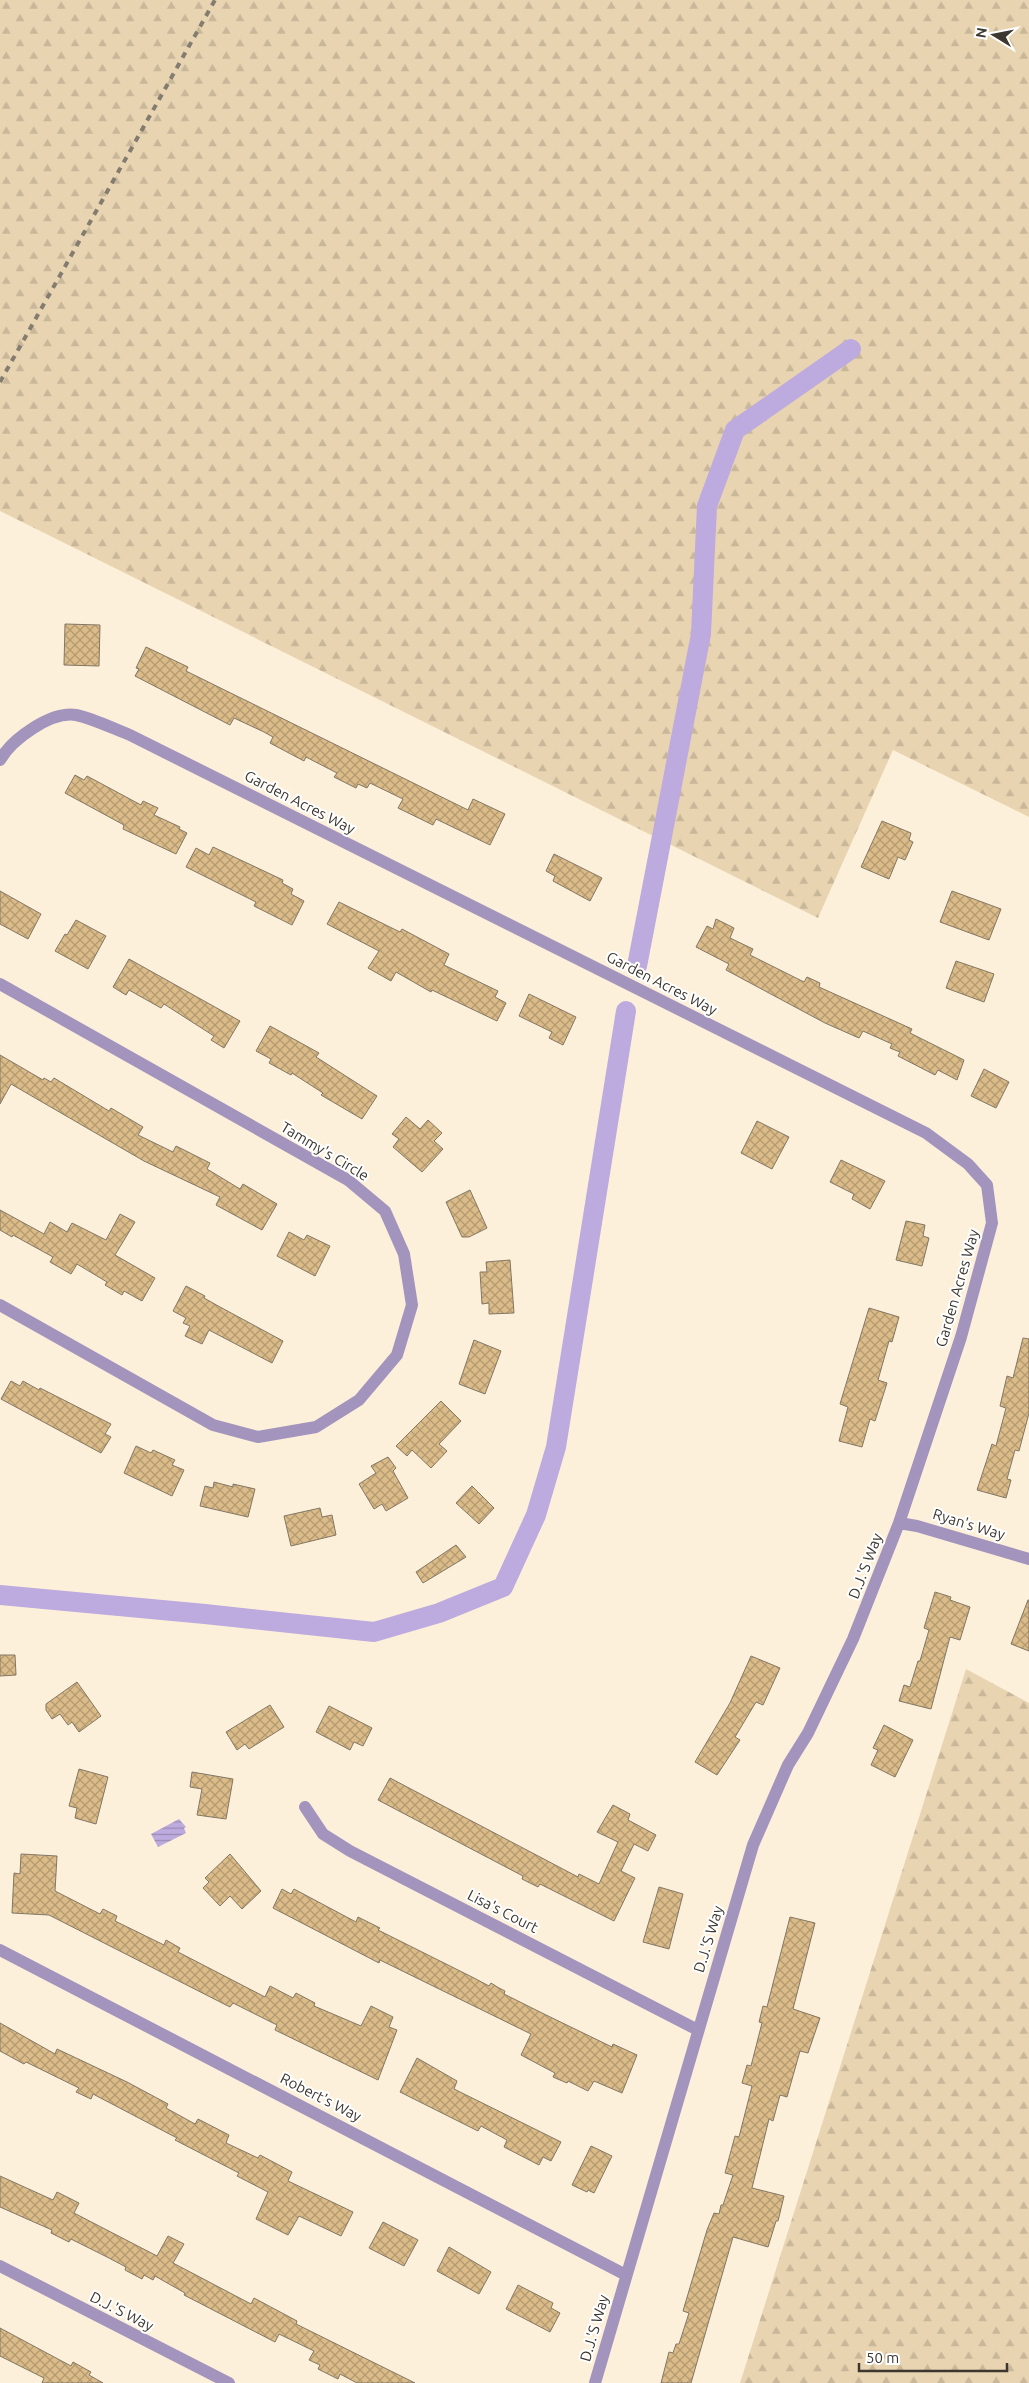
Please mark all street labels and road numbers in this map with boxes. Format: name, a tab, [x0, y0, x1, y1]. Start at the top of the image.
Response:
street label: Garden Acres Way	[242, 767, 358, 837]
street label: Garden Acres Way	[604, 948, 720, 1018]
street label: Tammy's Circle	[278, 1118, 372, 1184]
street label: Garden Acres Way	[932, 1227, 982, 1349]
street label: Ryan's Way	[931, 1505, 1007, 1543]
street label: D.J.'S Way	[845, 1531, 885, 1601]
street label: Lisa's Court	[465, 1886, 541, 1936]
street label: D.J.'S Way	[690, 1904, 726, 1974]
street label: Robert's Way	[278, 2069, 364, 2125]
street label: D.J.'S Way	[87, 2288, 157, 2334]
street label: D.J.'S Way	[576, 2293, 612, 2363]

